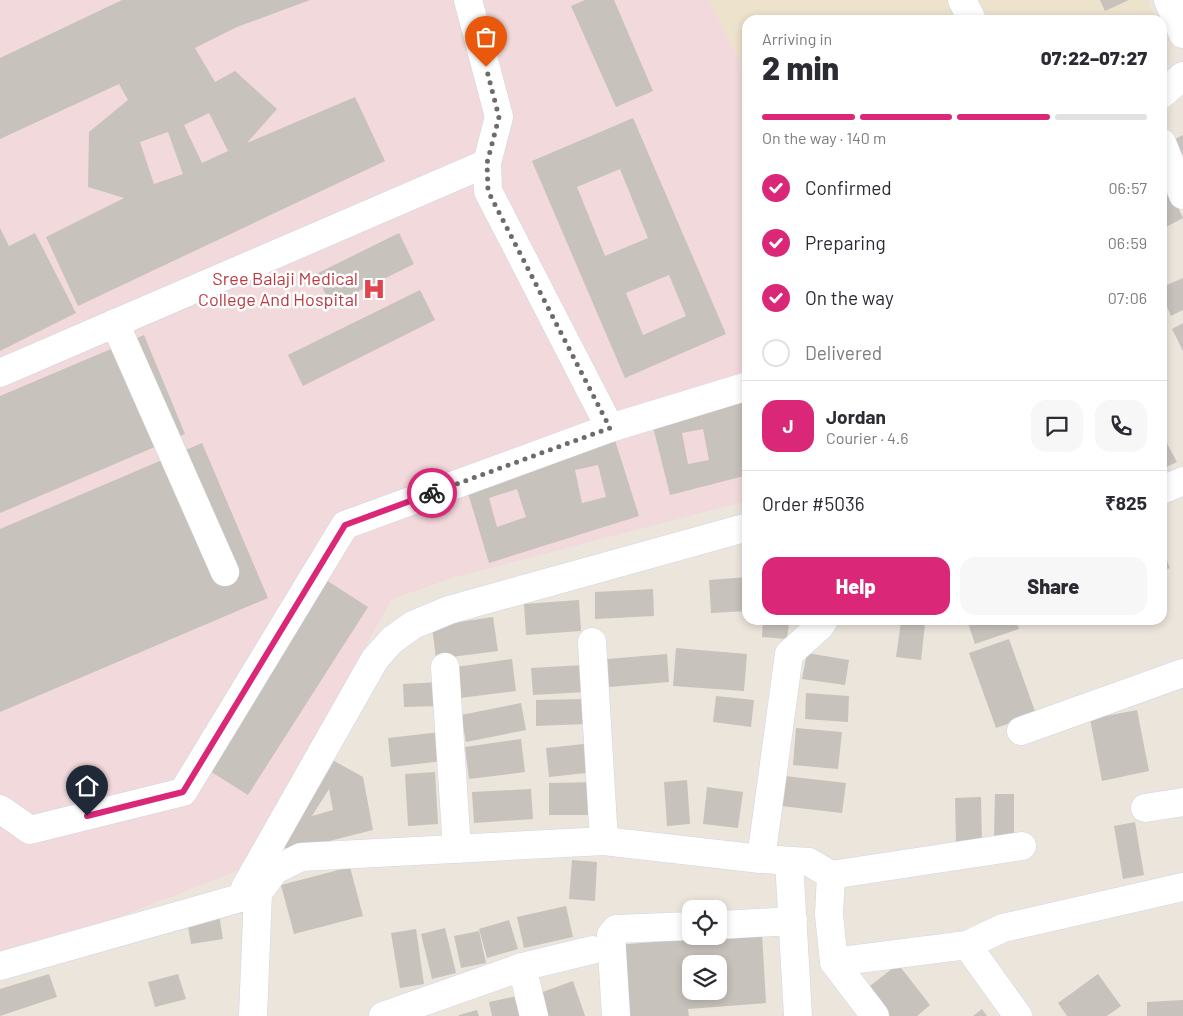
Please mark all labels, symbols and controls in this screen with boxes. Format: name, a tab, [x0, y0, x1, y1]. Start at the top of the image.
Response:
pin	[465, 16, 507, 67]
icon: bag	[472, 23, 500, 51]
text: Arriving in	[762, 29, 832, 48]
text: 07:22–07:27	[1041, 46, 1147, 69]
text: 2 min	[762, 48, 839, 86]
text: On the way · 140 m	[762, 128, 886, 147]
icon: check	[762, 174, 790, 202]
text: Confirmed	[805, 176, 892, 199]
text: 06:57	[1109, 178, 1147, 197]
icon: check	[762, 229, 790, 257]
text: Preparing	[805, 231, 886, 254]
text: 06:59	[1108, 233, 1147, 252]
place label: Sree Balaji Medical College And Hospital	[198, 267, 358, 310]
hospital icon: Sree Balaji Medical College And Hospital	[361, 276, 387, 302]
icon: check	[762, 284, 790, 312]
text: On the way	[805, 286, 894, 309]
text: 07:06	[1108, 288, 1147, 307]
text: Delivered	[805, 341, 882, 364]
button: chat	[1031, 400, 1083, 452]
button: phone	[1095, 400, 1147, 452]
text: Jordan	[826, 405, 886, 428]
text: J	[782, 414, 794, 437]
text: Courier · 4.6	[826, 428, 909, 447]
courier	[407, 468, 457, 518]
icon: bike	[418, 479, 446, 507]
text: ₹825	[1105, 491, 1147, 514]
text: Order #5036	[762, 492, 864, 515]
button: Help	[762, 557, 950, 615]
button: Share	[960, 557, 1147, 615]
pin	[66, 765, 108, 816]
icon: home	[73, 772, 101, 800]
map controls	[682, 900, 727, 1000]
button: locate	[682, 900, 727, 945]
button: layers	[682, 955, 727, 1000]

